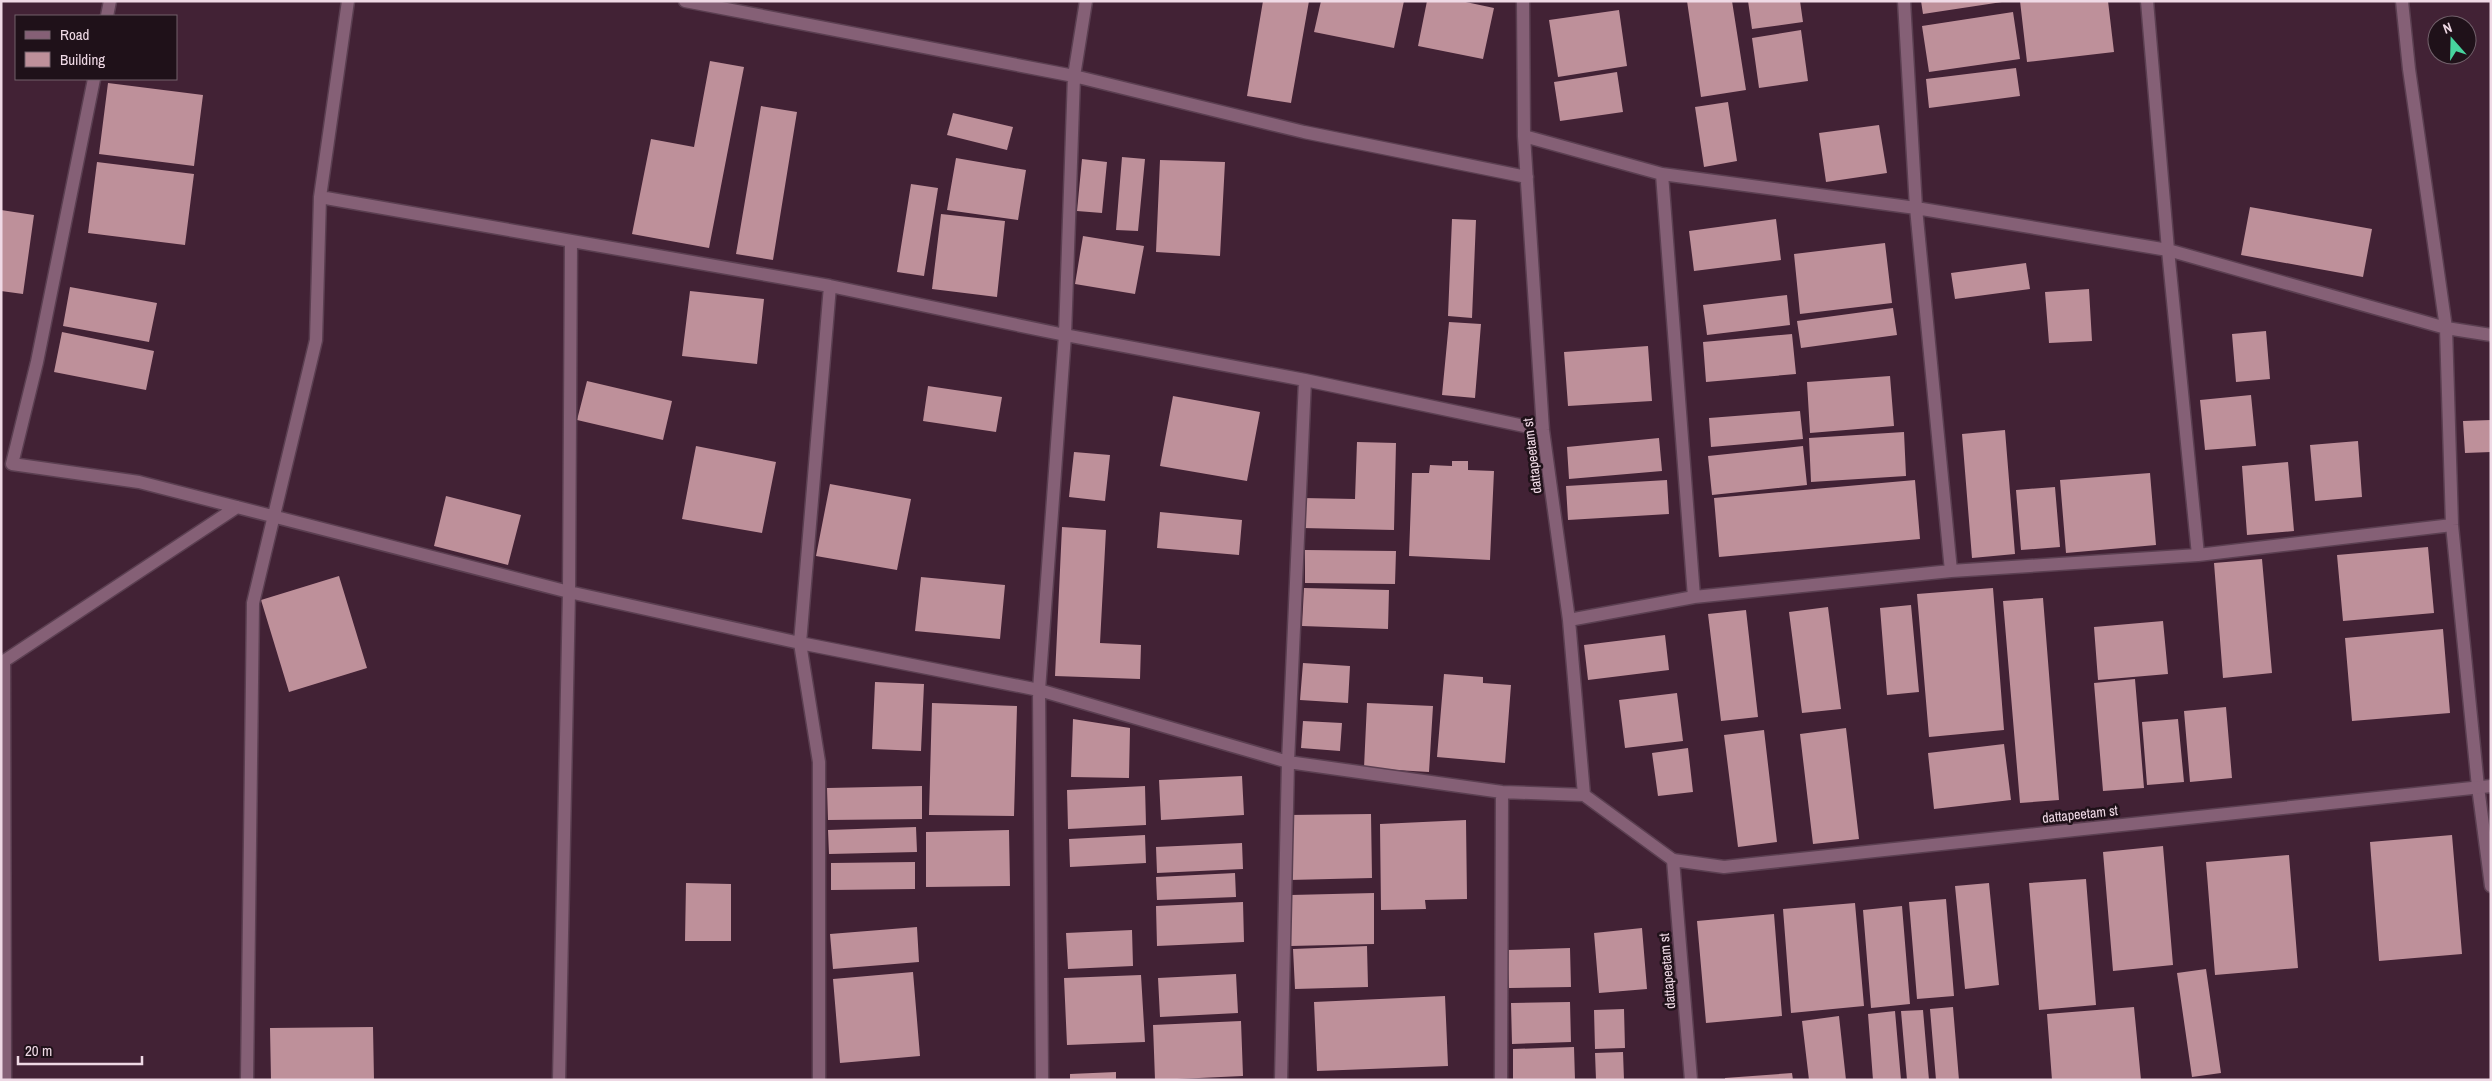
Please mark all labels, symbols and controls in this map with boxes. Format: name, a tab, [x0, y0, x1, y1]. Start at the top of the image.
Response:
legend	[15, 15, 178, 80]
north arrow	[2427, 15, 2477, 65]
text: N	[2441, 18, 2455, 38]
text: Road	[60, 24, 89, 45]
text: Building	[60, 49, 105, 70]
street label: dattapeetam st	[1518, 417, 1546, 495]
street label: dattapeetam st	[2041, 801, 2119, 827]
street label: dattapeetam st	[1655, 932, 1679, 1010]
scale bar	[18, 1034, 141, 1066]
text: 20 m	[25, 1040, 52, 1061]

